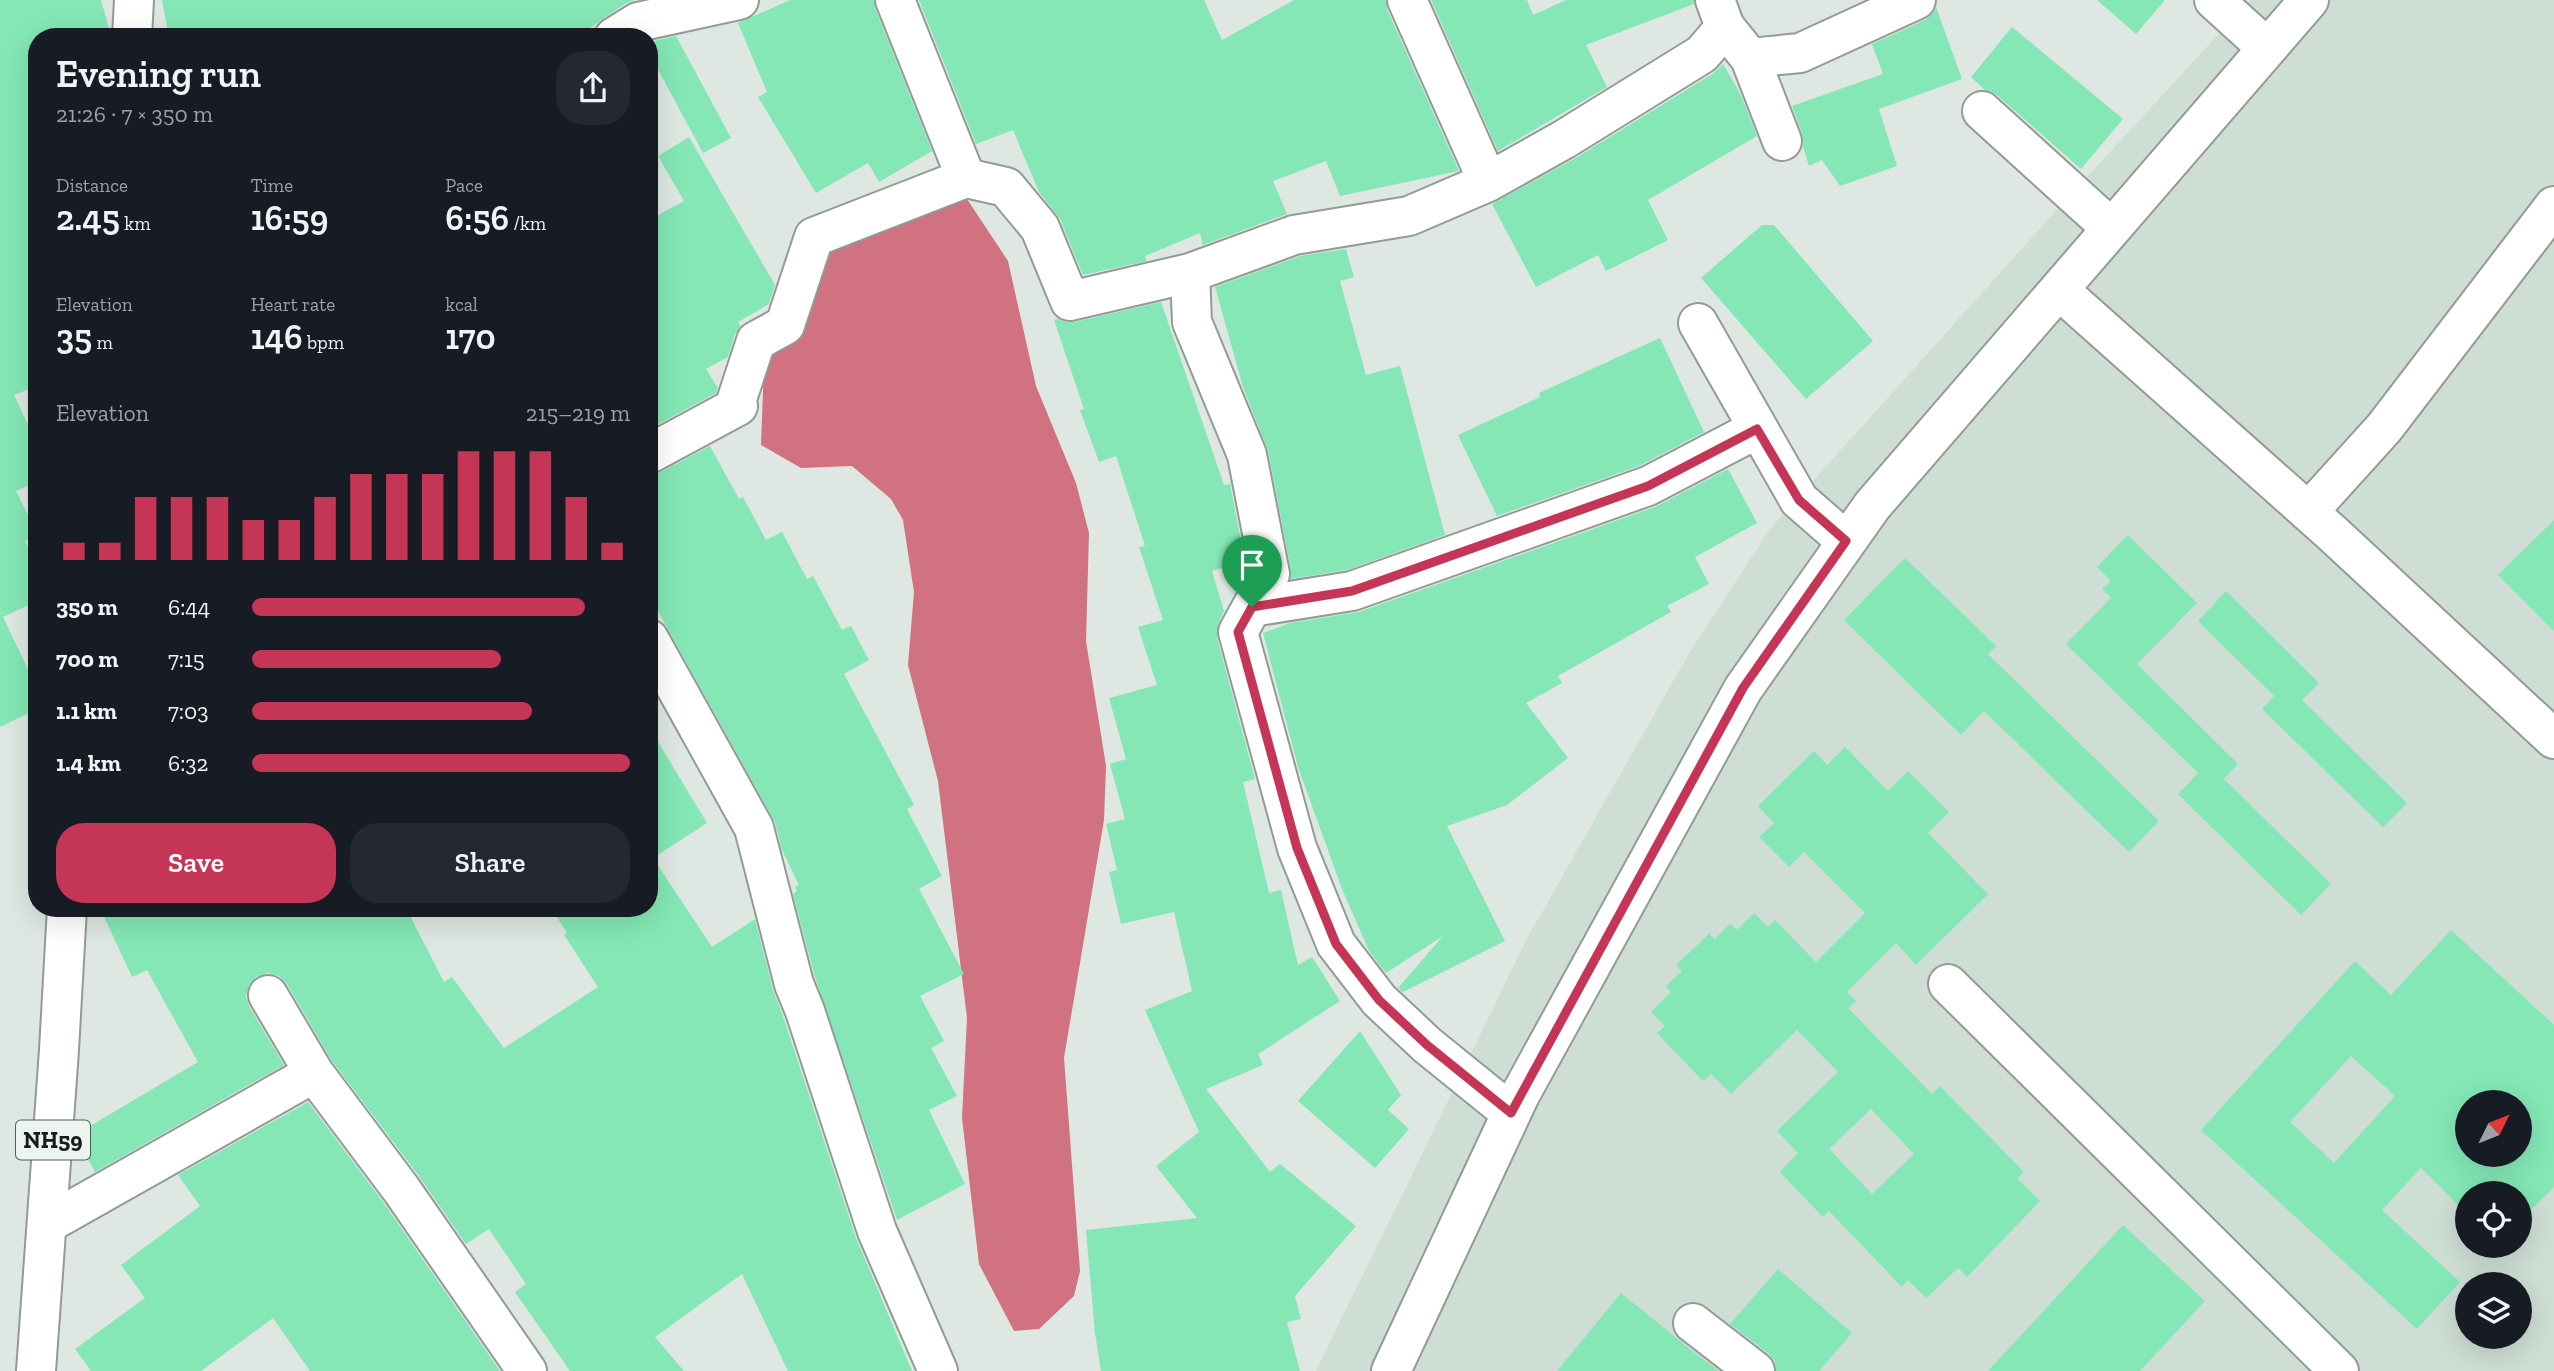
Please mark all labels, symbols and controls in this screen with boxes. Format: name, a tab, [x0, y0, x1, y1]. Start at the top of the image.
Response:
text: Evening run	[56, 51, 261, 97]
button: share	[556, 51, 630, 125]
text: 21:26 · 7 × 350 m	[56, 100, 213, 128]
text: Distance	[56, 174, 128, 197]
text: Time	[251, 174, 293, 197]
text: Pace	[445, 174, 483, 197]
text: 2.45	[56, 197, 120, 239]
text: 16:59	[251, 197, 328, 239]
text: 6:56	[445, 197, 509, 239]
text: km	[120, 212, 151, 235]
text: /km	[509, 212, 546, 235]
text: Elevation	[56, 293, 133, 316]
text: Heart rate	[251, 293, 335, 316]
text: kcal	[445, 293, 478, 316]
text: 35	[56, 316, 92, 358]
text: 146	[251, 316, 303, 358]
text: 170	[445, 316, 496, 358]
text: m	[92, 331, 113, 354]
text: bpm	[303, 331, 344, 354]
text: Elevation	[56, 399, 149, 427]
text: 215–219 m	[526, 399, 630, 427]
pin	[1222, 535, 1282, 607]
icon: arrive	[1233, 546, 1271, 584]
text: 350 m	[56, 593, 118, 621]
text: 6:44	[168, 593, 210, 621]
text: 700 m	[56, 645, 118, 673]
text: 7:15	[168, 645, 205, 673]
text: 1.1 km	[56, 697, 117, 725]
text: 7:03	[168, 697, 208, 725]
text: 1.4 km	[56, 749, 121, 777]
text: 6:32	[168, 749, 208, 777]
button: Save	[56, 823, 336, 903]
button: Share	[350, 823, 630, 903]
north arrow	[2455, 1090, 2532, 1167]
map controls	[2455, 1090, 2532, 1349]
road number: NH59	[16, 1120, 90, 1160]
button: locate	[2455, 1181, 2532, 1258]
button: layers	[2455, 1272, 2532, 1349]

